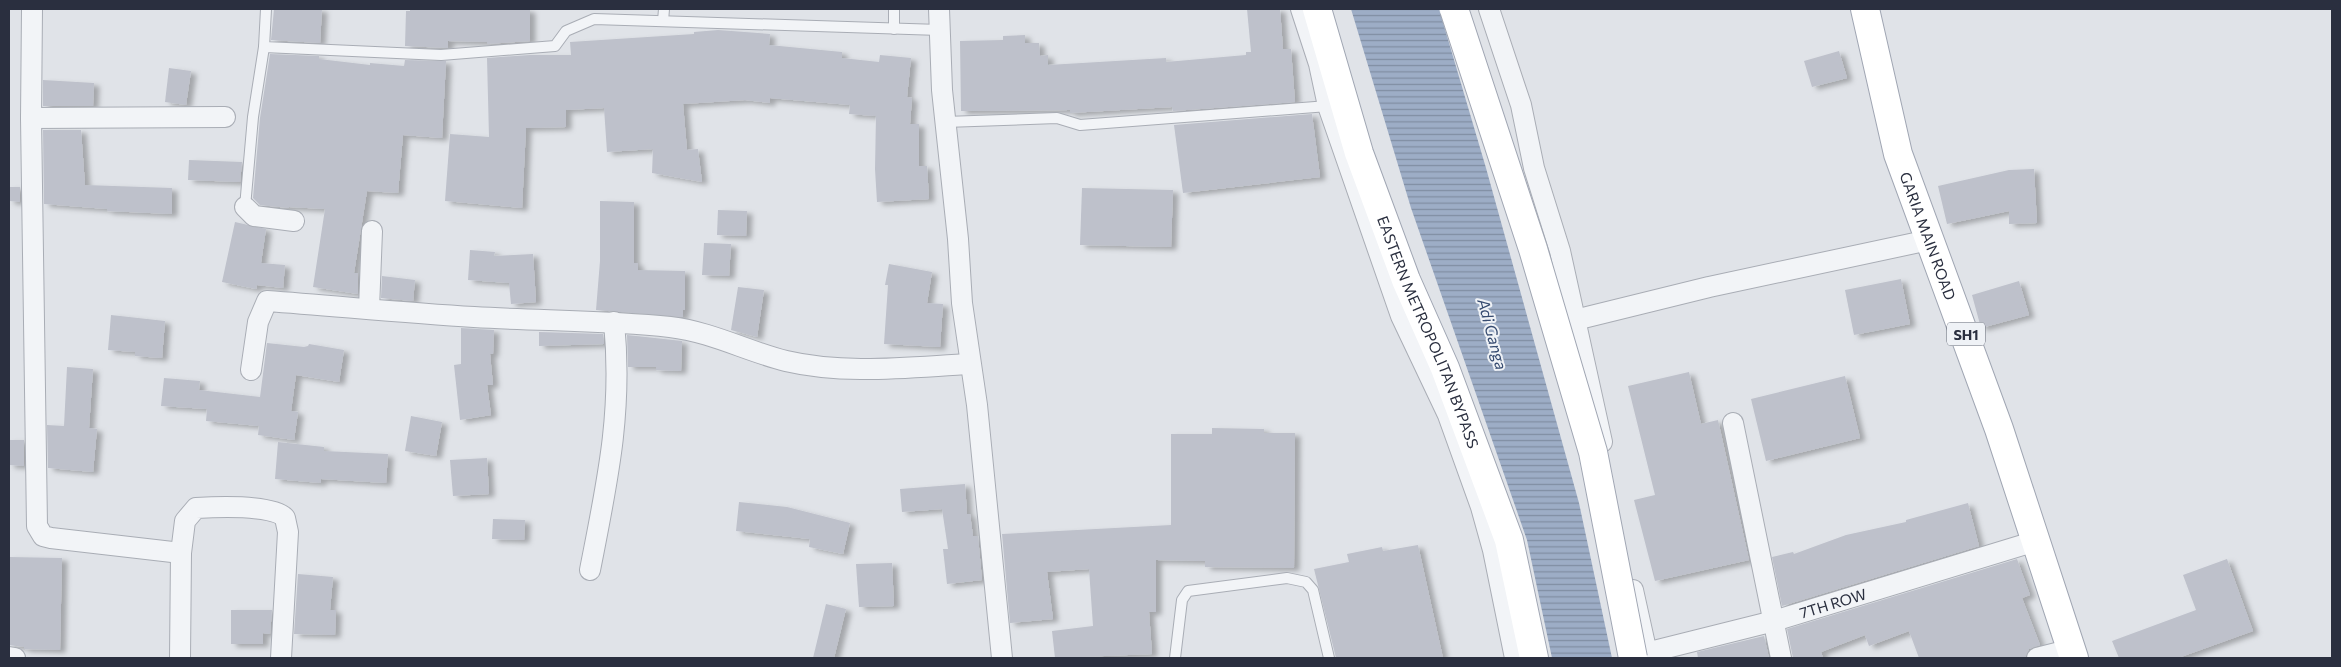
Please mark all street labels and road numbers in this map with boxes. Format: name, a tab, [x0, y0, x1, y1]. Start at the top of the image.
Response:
street label: GARIA MAIN ROAD	[1896, 169, 1960, 302]
street label: EASTERN METROPOLITAN BYPASS	[1374, 213, 1483, 451]
road number: SH1	[1947, 322, 1985, 346]
street label: 7TH ROW	[1797, 584, 1869, 622]

